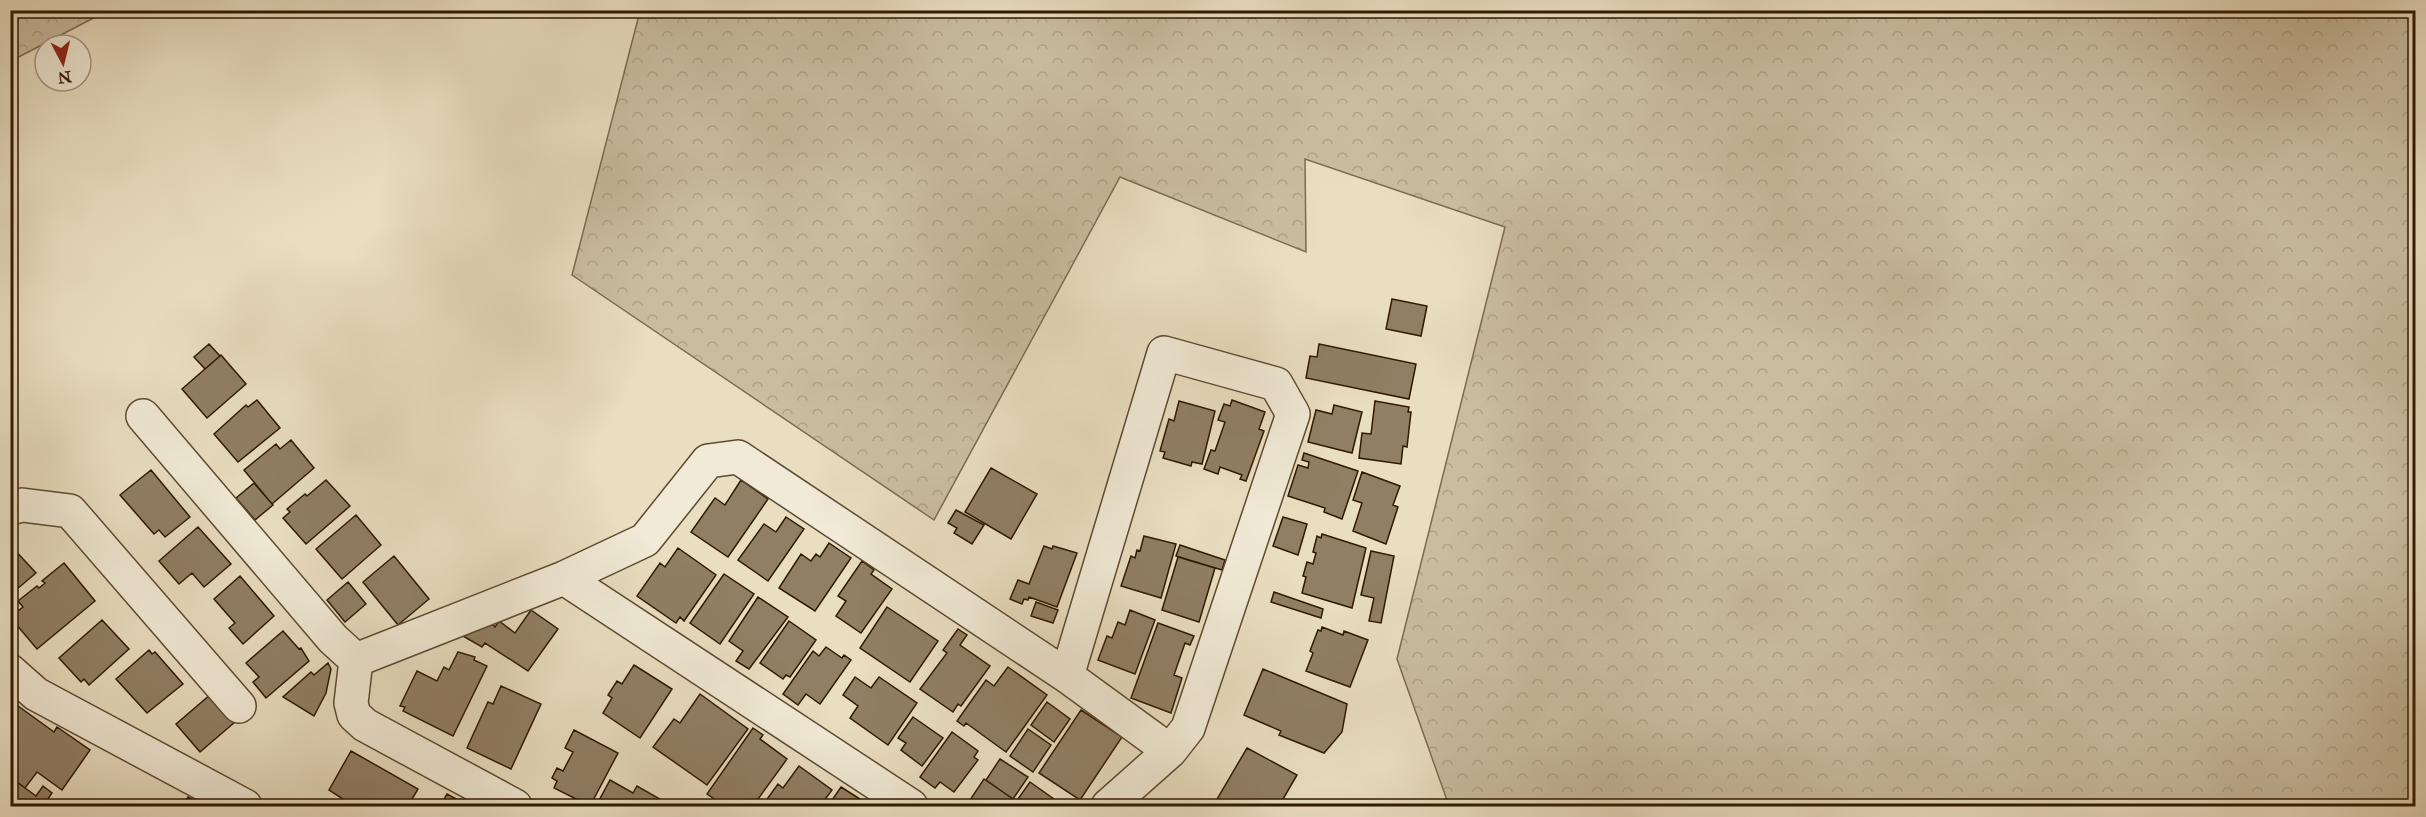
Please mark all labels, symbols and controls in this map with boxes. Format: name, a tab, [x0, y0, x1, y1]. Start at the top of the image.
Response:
north arrow	[33, 33, 93, 93]
text: N	[56, 67, 73, 88]

